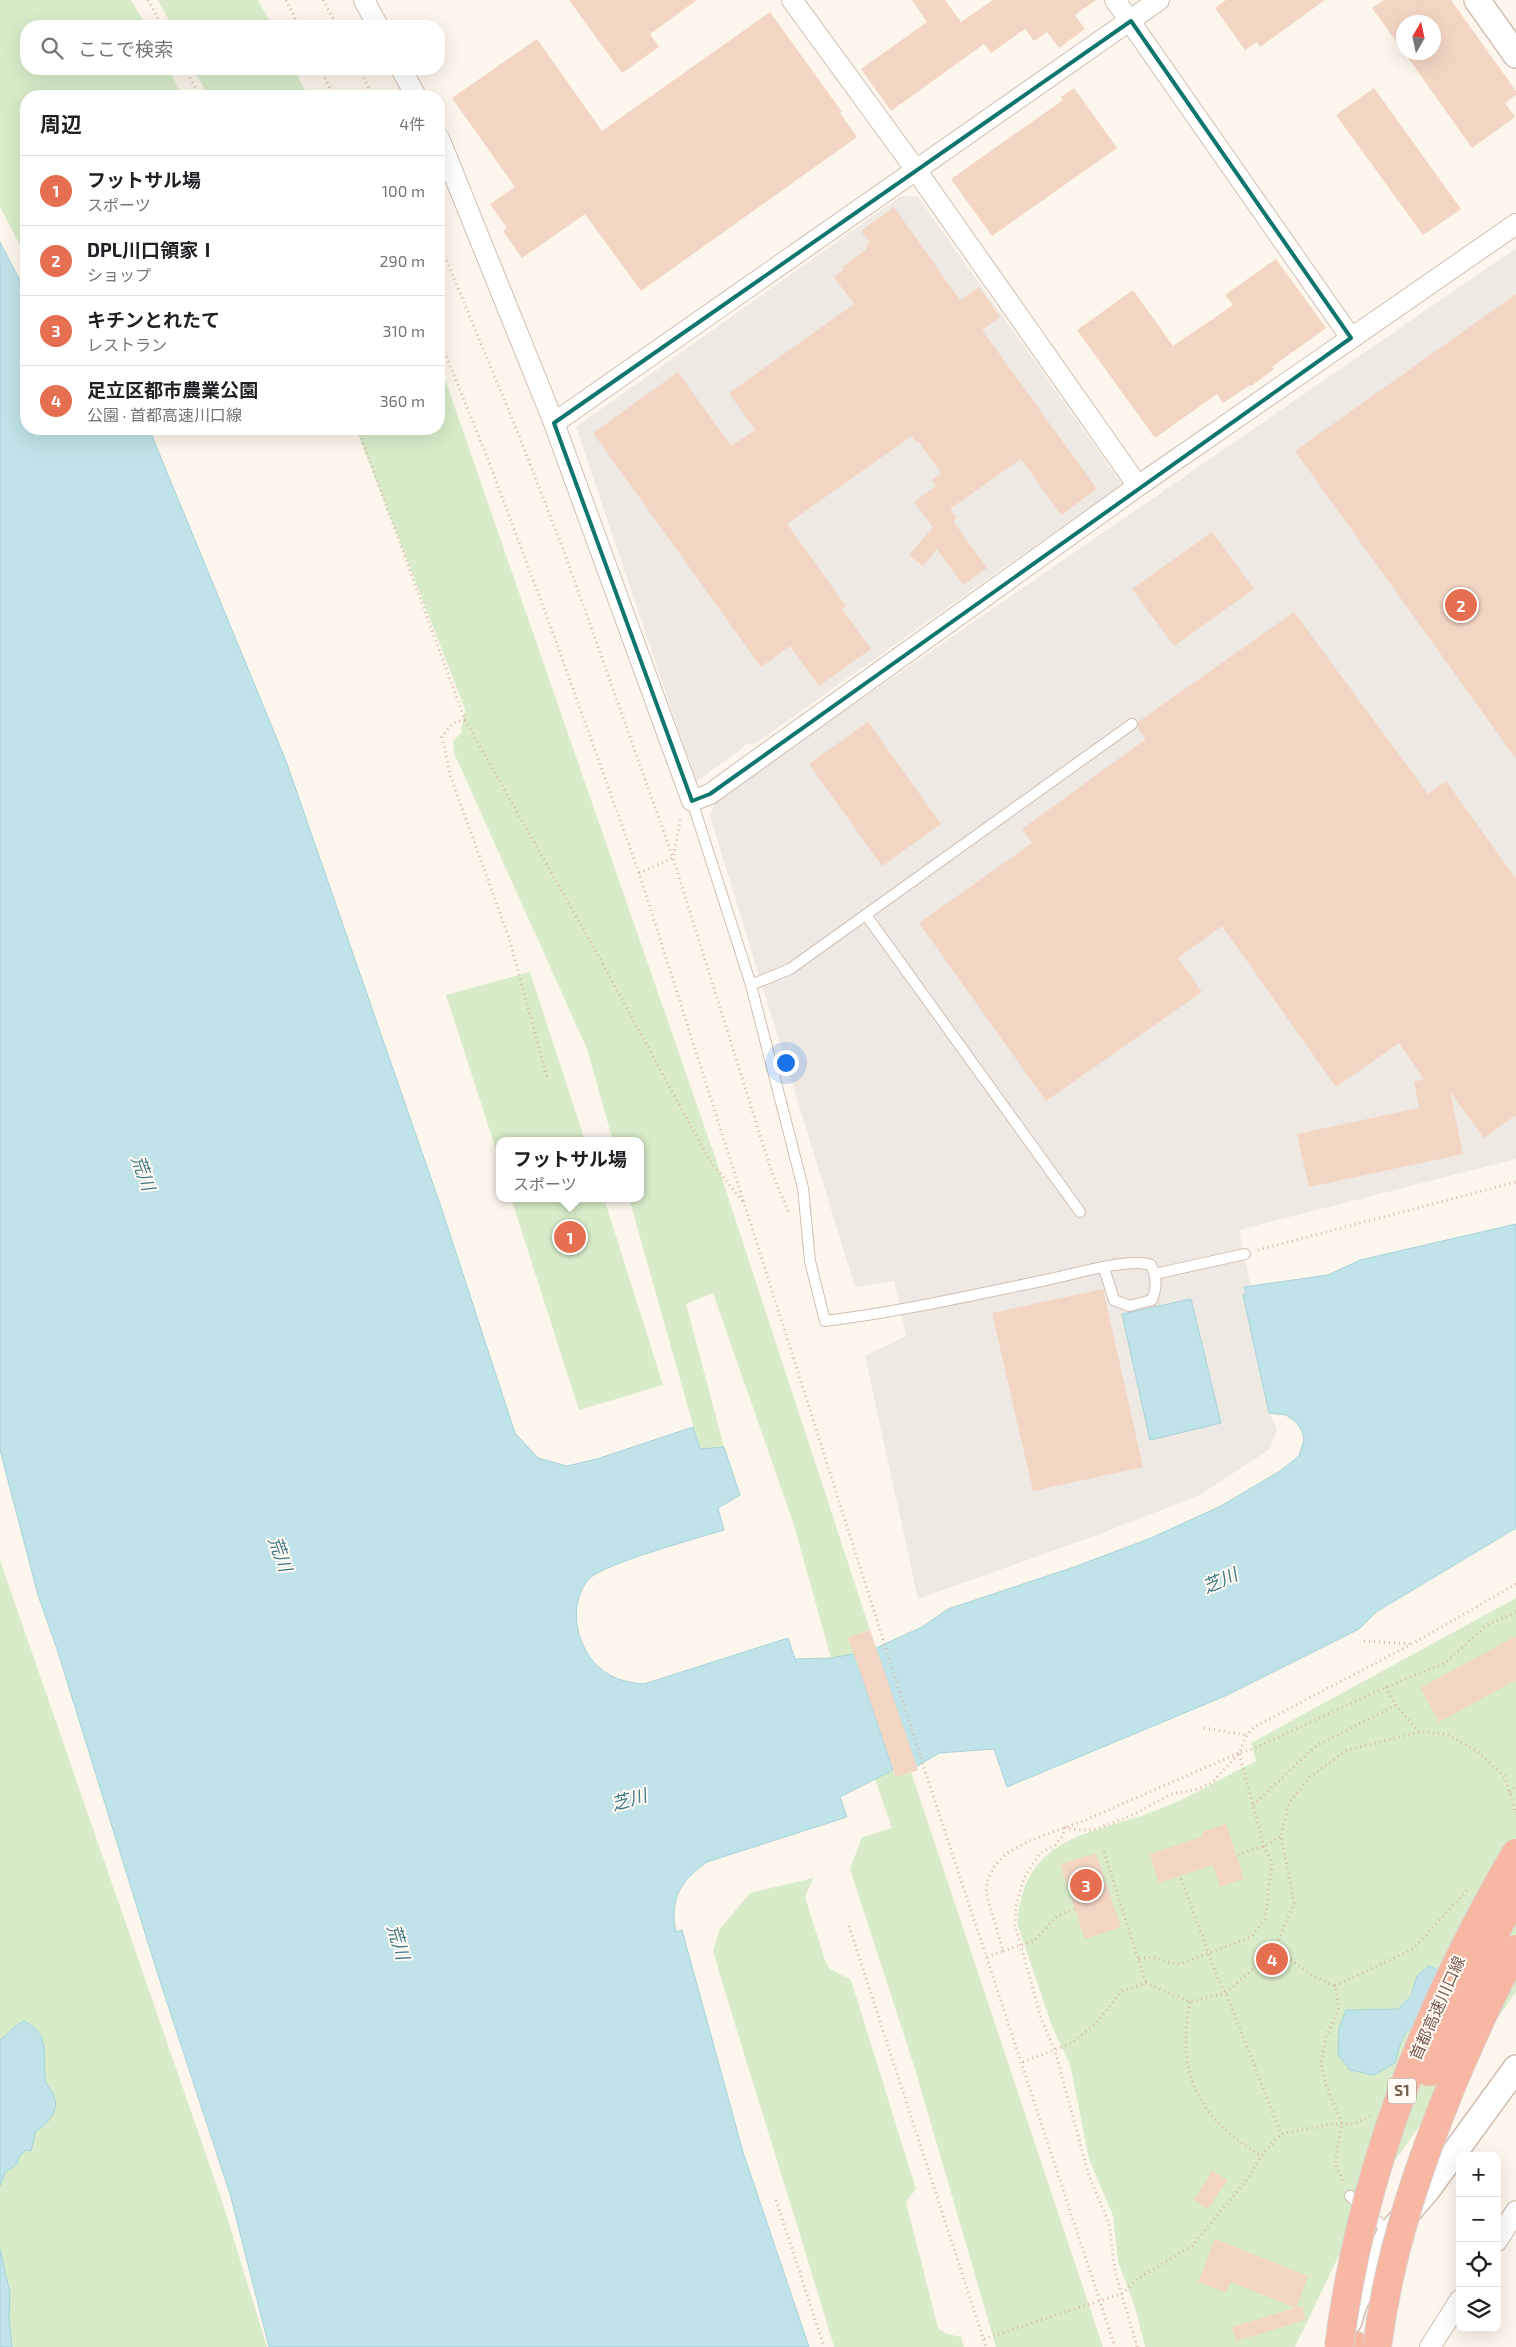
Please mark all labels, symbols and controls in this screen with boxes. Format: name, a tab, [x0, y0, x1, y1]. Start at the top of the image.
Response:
north arrow	[1396, 15, 1441, 60]
search box	[20, 20, 445, 75]
icon: search	[38, 34, 66, 62]
text: ここで検索	[78, 37, 173, 60]
text: 周辺	[40, 111, 82, 136]
text: 4件	[399, 114, 425, 133]
text: フットサル場	[87, 168, 201, 191]
text: 1	[53, 181, 59, 200]
text: 100 m	[382, 181, 425, 200]
text: スポーツ	[87, 195, 151, 214]
text: DPL川口領家Ⅰ	[87, 238, 217, 261]
text: 2	[51, 251, 61, 270]
text: 290 m	[380, 251, 425, 270]
text: ショップ	[87, 265, 151, 284]
text: キチンとれたて	[87, 308, 220, 331]
text: 3	[51, 321, 61, 340]
text: 310 m	[383, 321, 425, 340]
text: レストラン	[87, 335, 167, 354]
text: 足立区都市農業公園	[87, 378, 258, 401]
text: 4	[51, 391, 61, 410]
text: 360 m	[380, 391, 425, 410]
text: 公園 · 首都高速川口線	[87, 405, 242, 424]
pin: 2	[1445, 586, 1477, 624]
your location	[773, 1050, 799, 1076]
popup	[496, 1137, 644, 1202]
text: フットサル場	[513, 1147, 627, 1170]
water label: 荒川	[127, 1152, 161, 1195]
text: スポーツ	[513, 1174, 577, 1193]
pin: 1	[554, 1218, 586, 1256]
water label: 荒川	[264, 1533, 298, 1576]
water label: 芝川	[1199, 1562, 1242, 1597]
water label: 芝川	[608, 1783, 651, 1815]
pin: 3	[1070, 1866, 1102, 1904]
water label: 荒川	[383, 1921, 415, 1964]
pin: 4	[1256, 1940, 1288, 1978]
street label: 首都高速川口線	[1405, 1953, 1468, 2063]
road number: S1	[1388, 2078, 1416, 2104]
map controls	[1456, 2152, 1501, 2332]
button: +	[1456, 2152, 1501, 2197]
button: −	[1456, 2197, 1501, 2242]
button: locate	[1456, 2242, 1501, 2287]
button: layers	[1456, 2287, 1501, 2332]

